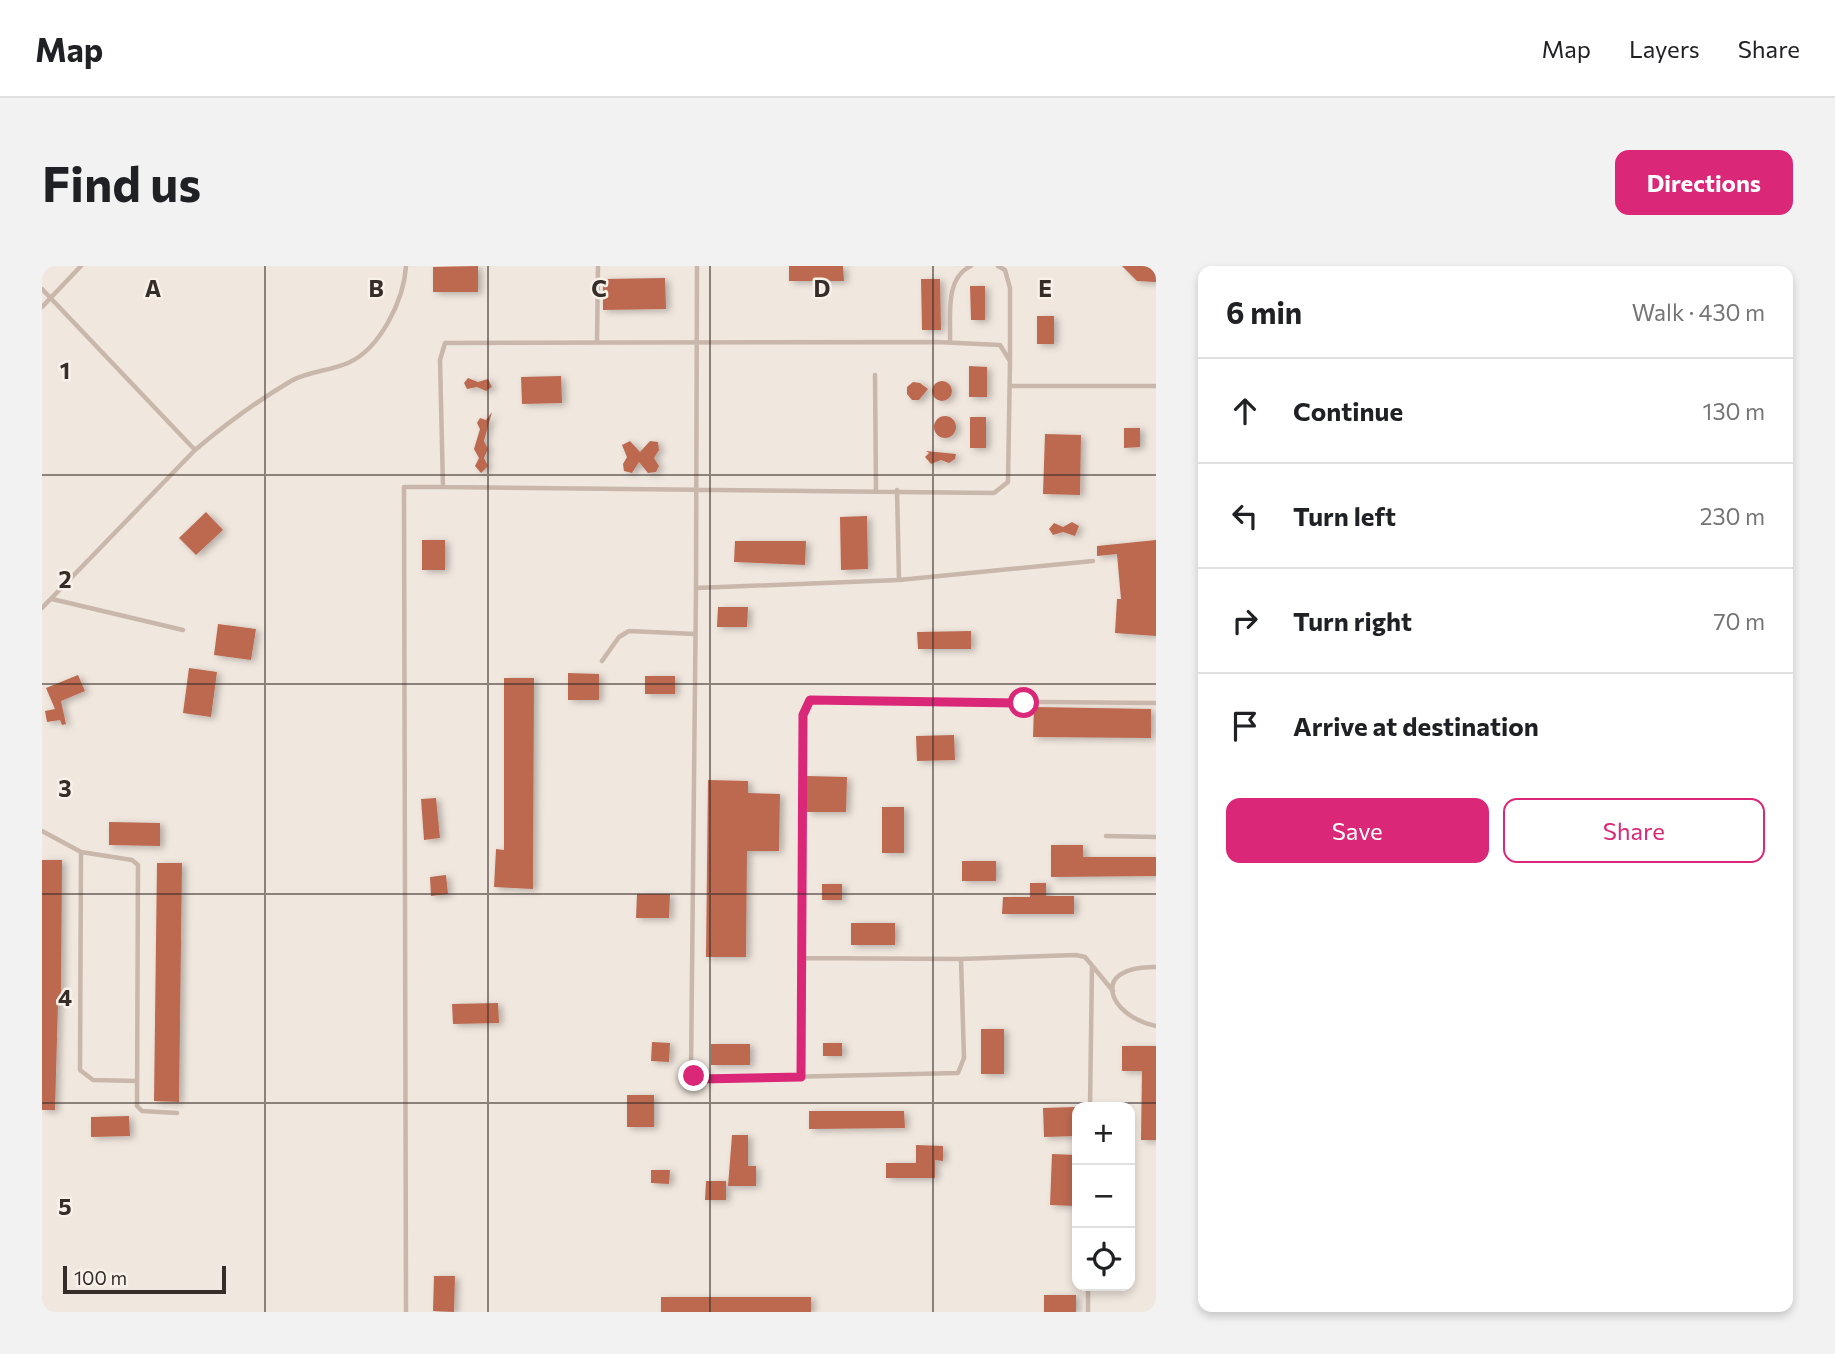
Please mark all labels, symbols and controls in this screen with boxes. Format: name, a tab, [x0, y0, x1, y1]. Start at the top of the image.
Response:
text: Map	[35, 28, 103, 69]
text: Map	[1542, 34, 1591, 63]
text: Layers	[1629, 34, 1700, 63]
text: Share	[1738, 34, 1800, 63]
button: Directions	[1615, 150, 1793, 215]
text: Find us	[42, 152, 201, 212]
text: A	[145, 274, 162, 302]
text: B	[368, 274, 384, 302]
text: C	[591, 274, 607, 302]
text: D	[814, 274, 831, 302]
text: E	[1038, 274, 1052, 302]
text: 6 min	[1226, 293, 1302, 330]
text: Walk · 430 m	[1632, 298, 1765, 326]
text: 1	[60, 356, 70, 384]
icon: ahead	[1226, 392, 1264, 430]
text: Continue	[1293, 395, 1403, 426]
text: 130 m	[1703, 397, 1765, 425]
icon: left	[1226, 497, 1264, 535]
text: Turn left	[1293, 500, 1396, 531]
text: 230 m	[1700, 502, 1765, 530]
text: 2	[58, 565, 72, 593]
icon: right	[1226, 602, 1264, 640]
text: Turn right	[1293, 605, 1412, 636]
text: 70 m	[1713, 607, 1765, 635]
route start	[1008, 687, 1039, 718]
icon: arrive	[1226, 707, 1264, 745]
text: Arrive at destination	[1293, 710, 1539, 741]
text: 3	[58, 774, 72, 802]
button: Save	[1226, 798, 1489, 863]
button: Share	[1503, 798, 1765, 863]
text: 4	[58, 983, 72, 1011]
route end	[678, 1060, 709, 1091]
map controls	[1072, 1102, 1135, 1291]
button: +	[1072, 1102, 1135, 1165]
button: −	[1072, 1165, 1135, 1228]
text: 5	[58, 1192, 72, 1220]
button: locate	[1072, 1228, 1135, 1291]
scale bar	[63, 1263, 226, 1295]
text: 100 m	[74, 1266, 127, 1289]

